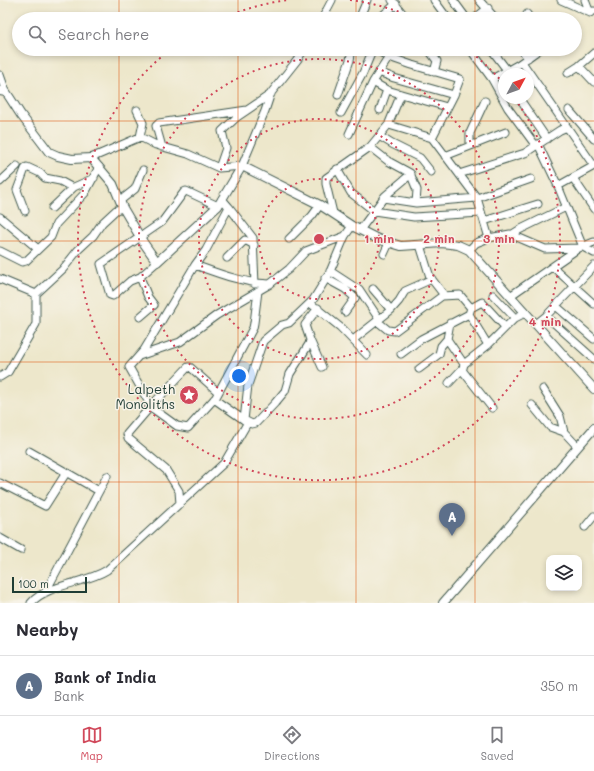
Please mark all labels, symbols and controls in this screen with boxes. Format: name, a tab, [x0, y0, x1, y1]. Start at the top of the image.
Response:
search box	[12, 12, 582, 56]
icon: search	[26, 23, 48, 45]
text: Search here	[58, 24, 149, 44]
north arrow	[498, 68, 534, 104]
text: 1 min	[364, 230, 394, 246]
text: 2 min	[423, 230, 455, 246]
text: 3 min	[483, 230, 515, 246]
centre of rings	[312, 232, 326, 246]
text: 4 min	[529, 313, 561, 329]
your location	[229, 366, 249, 386]
place label: Lalpeth Monoliths	[115, 380, 175, 412]
place icon: Lalpeth Monoliths	[178, 384, 200, 406]
pin: A	[439, 503, 465, 536]
map controls	[546, 555, 582, 591]
button: layers	[546, 555, 582, 591]
scale bar	[12, 575, 87, 594]
text: 100 m	[18, 576, 49, 591]
text: Nearby	[16, 618, 78, 640]
text: Bank of India	[54, 667, 156, 687]
text: A	[24, 677, 34, 694]
text: 350 m	[540, 677, 578, 694]
text: Bank	[54, 687, 84, 704]
tab: Map	[81, 724, 103, 763]
tab: Directions	[264, 724, 320, 763]
tab: Saved	[481, 724, 513, 763]

